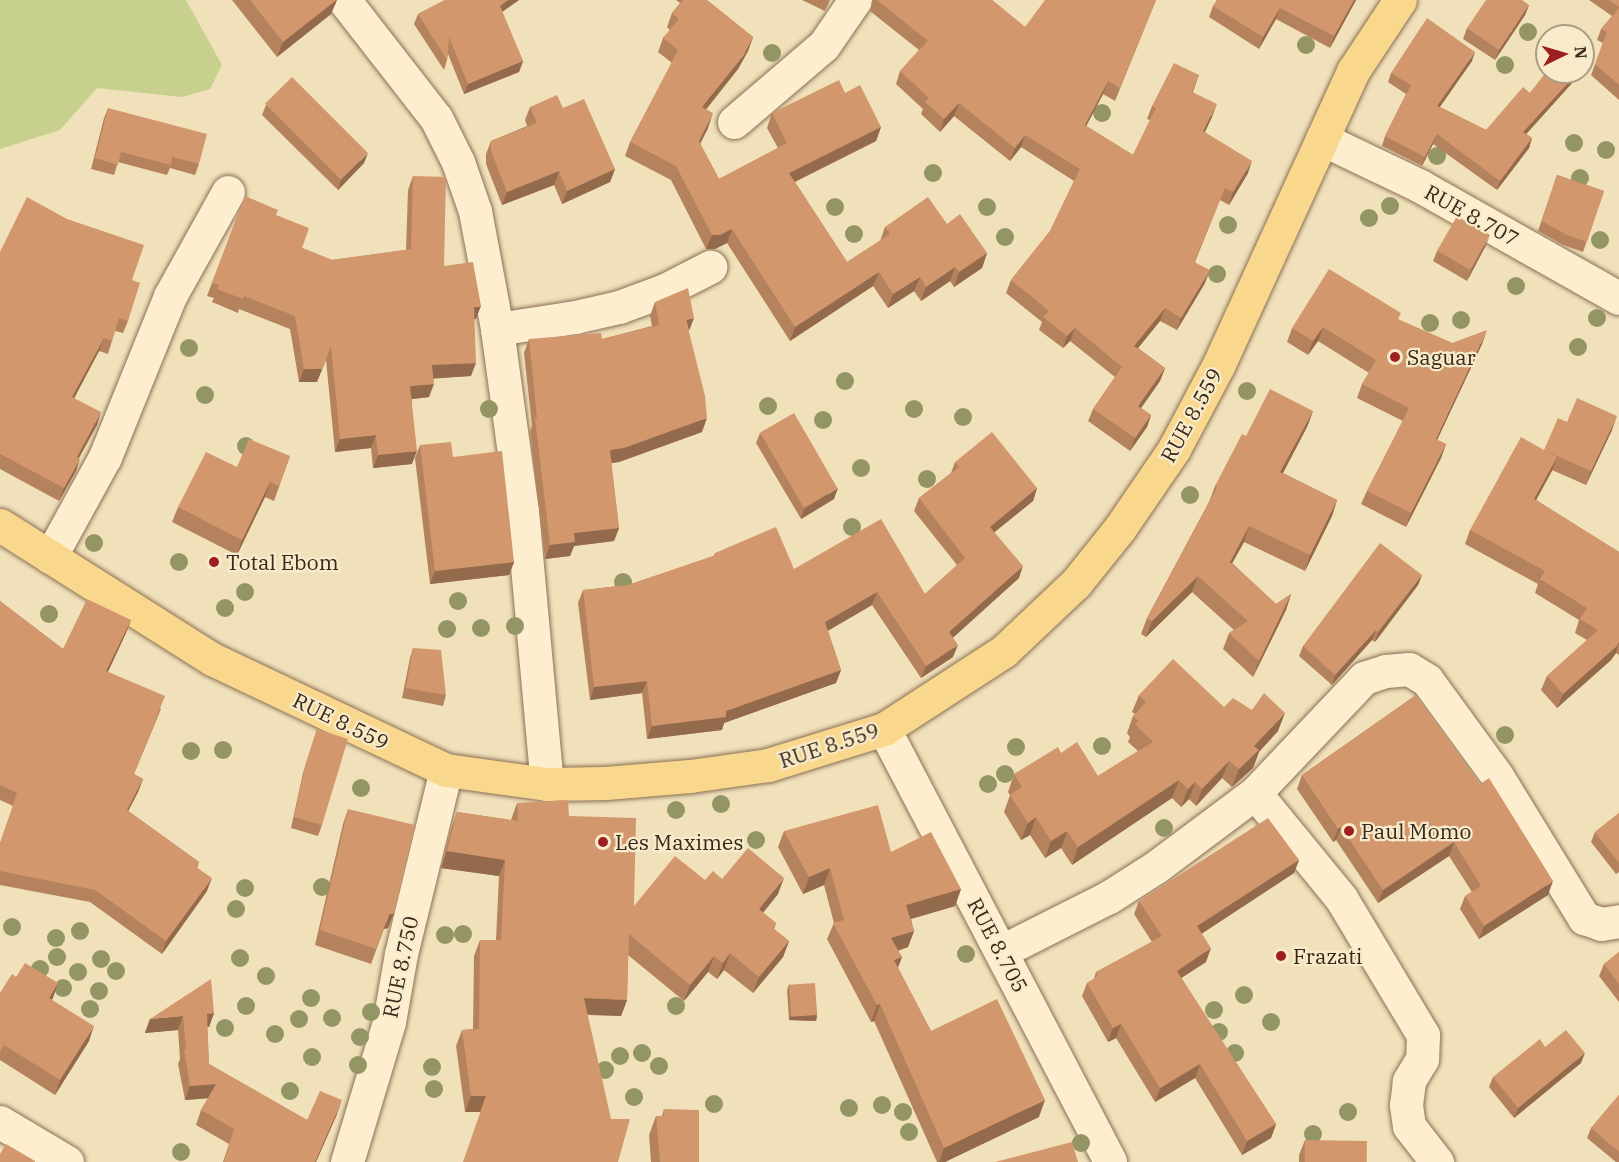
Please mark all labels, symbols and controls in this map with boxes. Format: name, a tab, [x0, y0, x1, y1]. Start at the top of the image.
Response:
north arrow	[1535, 24, 1595, 84]
text: N	[1570, 45, 1591, 60]
street label: RUE 8.707	[1421, 179, 1523, 251]
place label: Saguar	[1407, 344, 1476, 370]
marker: Saguar	[1388, 350, 1402, 364]
street label: RUE 8.559	[1155, 364, 1227, 466]
place label: Total Ebom	[226, 549, 339, 575]
marker: Total Ebom	[207, 555, 221, 569]
street label: RUE 8.559	[289, 687, 393, 755]
street label: RUE 8.559	[776, 717, 882, 773]
place label: Paul Momo	[1361, 818, 1471, 844]
marker: Paul Momo	[1342, 824, 1356, 838]
place label: Les Maximes	[615, 829, 744, 855]
marker: Les Maximes	[596, 835, 610, 849]
street label: RUE 8.705	[963, 893, 1033, 997]
street label: RUE 8.750	[377, 914, 423, 1020]
place label: Frazati	[1293, 943, 1362, 969]
marker: Frazati	[1274, 949, 1288, 963]

